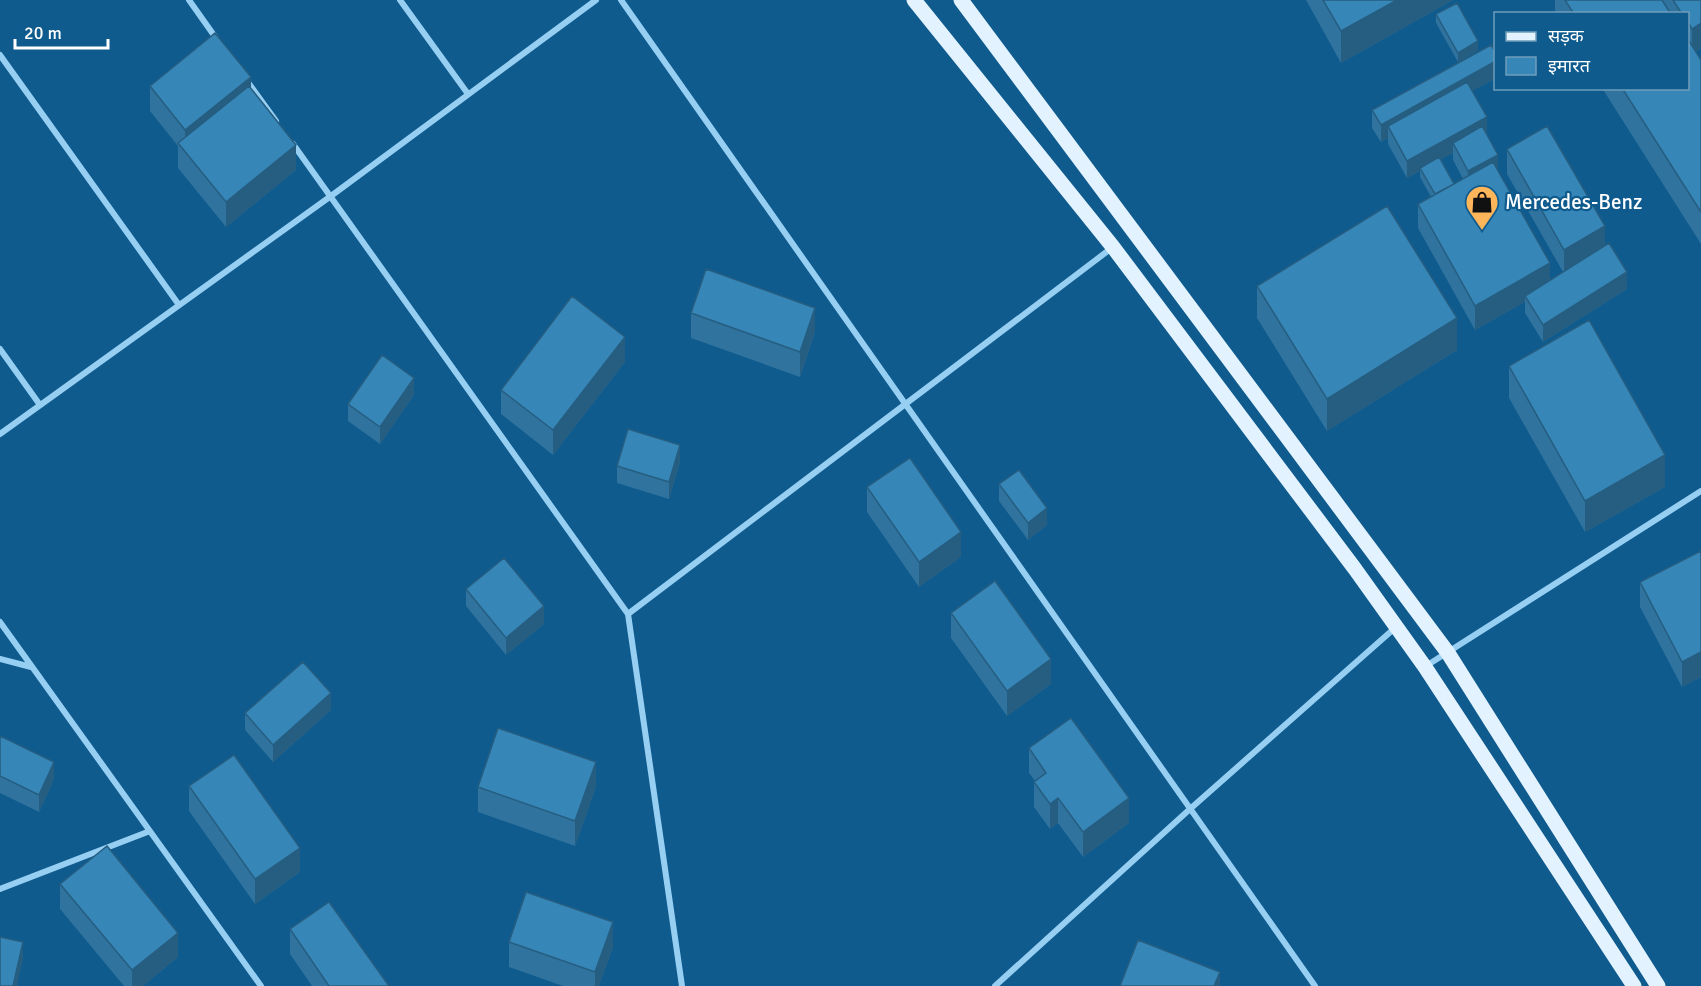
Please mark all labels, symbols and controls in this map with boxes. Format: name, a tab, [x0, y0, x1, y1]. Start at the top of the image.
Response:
scale bar	[15, 12, 108, 50]
legend	[1494, 12, 1689, 90]
text: 20 m	[24, 22, 62, 44]
text: सड़क	[1548, 25, 1585, 47]
text: इमारत	[1548, 55, 1591, 77]
shop icon: Mercedes-Benz	[1464, 184, 1500, 231]
place label: Mercedes-Benz	[1505, 189, 1642, 215]

